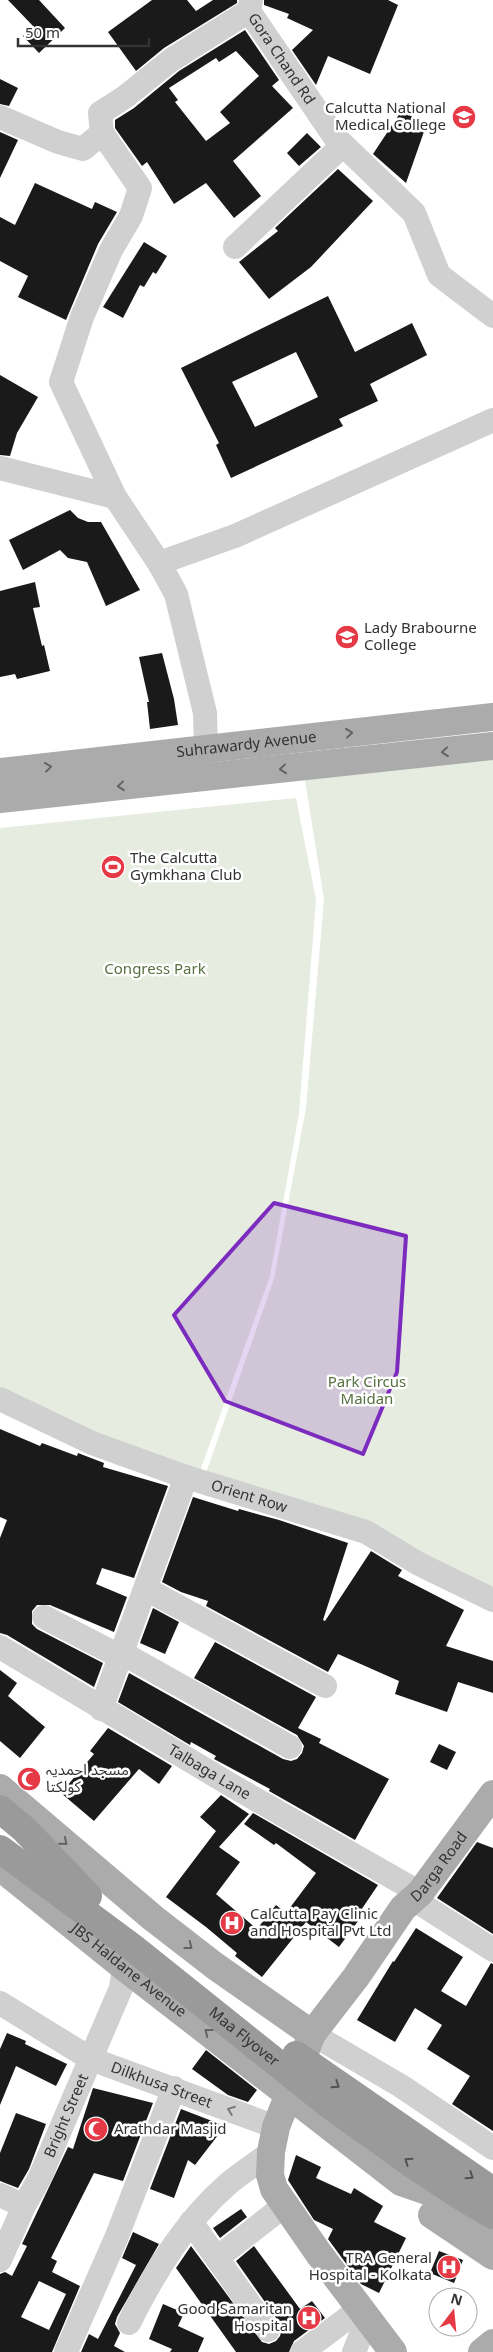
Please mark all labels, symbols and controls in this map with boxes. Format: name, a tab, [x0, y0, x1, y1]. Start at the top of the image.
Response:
street label: Gora Chand Rd	[244, 9, 321, 108]
scale bar	[18, 15, 149, 47]
text: 50 m	[25, 22, 60, 42]
place label: Calcutta National Medical College	[325, 97, 446, 134]
school or university icon: Calcutta National Medical College	[451, 104, 477, 130]
place label: Lady Brabourne College	[364, 617, 477, 654]
school or university icon: Lady Brabourne College	[334, 624, 360, 650]
street label: Suhrawardy Avenue	[175, 726, 317, 761]
one-way arrow	[345, 728, 353, 739]
one-way arrow	[440, 746, 448, 757]
one-way arrow	[45, 762, 53, 773]
one-way arrow	[279, 763, 287, 774]
one-way arrow	[117, 780, 125, 791]
place label: The Calcutta Gymkhana Club	[130, 847, 242, 884]
sports icon: The Calcutta Gymkhana Club	[100, 854, 126, 880]
park label: Congress Park	[104, 958, 206, 978]
park label: Park Circus Maidan	[328, 1371, 406, 1408]
street label: Orient Row	[209, 1474, 290, 1516]
street label: Talbaga Lane	[165, 1739, 255, 1803]
place label: مسجد احمدیہ کولکتا	[46, 1759, 129, 1796]
mosque icon: مسجد احمدیہ کولکتا	[16, 1766, 42, 1792]
street label: Darga Road	[406, 1827, 471, 1906]
one-way arrow	[58, 1836, 67, 1845]
place label: Calcutta Pay Clinic and Hospital Pvt Ltd	[250, 1903, 391, 1940]
hospital icon: Calcutta Pay Clinic and Hospital Pvt Ltd	[219, 1910, 245, 1936]
street label: JBS Haldane Avenue	[66, 1916, 191, 2021]
one-way arrow	[183, 1940, 192, 1948]
street label: Maa Flyover	[205, 2002, 284, 2070]
one-way arrow	[204, 2029, 214, 2038]
street label: Dilkhusa Street	[108, 2056, 216, 2112]
street label: Bright Street	[39, 2070, 92, 2160]
one-way arrow	[330, 2079, 340, 2088]
one-way arrow	[227, 2106, 235, 2116]
mosque icon: Arathdar Masjid	[83, 2116, 109, 2142]
place label: Arathdar Masjid	[114, 2118, 227, 2138]
one-way arrow	[404, 2158, 413, 2167]
one-way arrow	[465, 2170, 474, 2179]
place label: TRA General Hospital - Kolkata	[309, 2247, 432, 2284]
hospital icon: TRA General Hospital - Kolkata	[436, 2254, 462, 2280]
north arrow	[428, 2287, 478, 2337]
text: N	[449, 2288, 465, 2310]
place label: Good Samaritan Hospital	[178, 2298, 292, 2335]
hospital icon: Good Samaritan Hospital	[296, 2305, 322, 2331]

